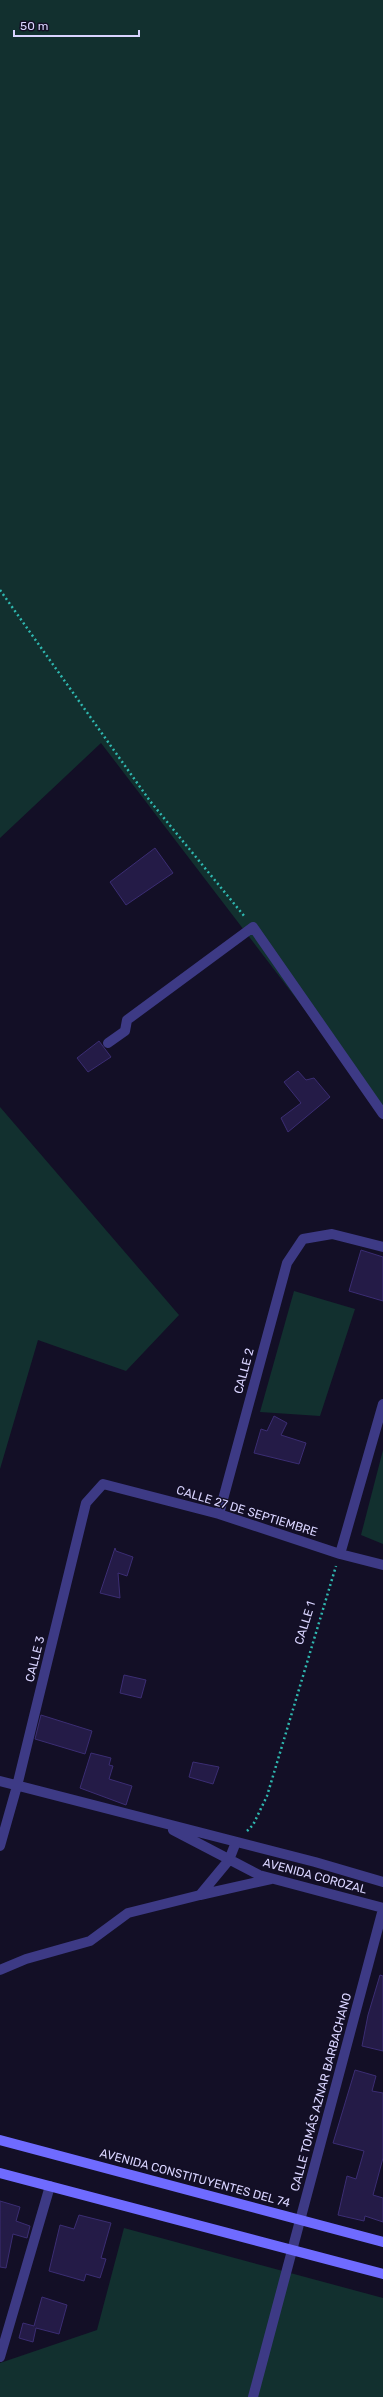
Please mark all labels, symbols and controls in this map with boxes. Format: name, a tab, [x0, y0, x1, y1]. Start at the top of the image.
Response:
scale bar	[14, 12, 139, 38]
text: 50 m	[20, 19, 48, 33]
street label: CALLE 2	[231, 1347, 257, 1395]
street label: CALLE 27 DE SEPTIEMBRE	[175, 1483, 319, 1539]
street label: CALLE 1	[292, 1600, 318, 1646]
street label: CALLE 3	[23, 1635, 47, 1683]
street label: AVENIDA COROZAL	[262, 1855, 369, 1897]
street label: CALLE TOMÁS AZNAR BARBACHANO	[288, 1991, 354, 2193]
street label: AVENIDA CONSTITUYENTES DEL 74	[98, 2146, 292, 2210]

